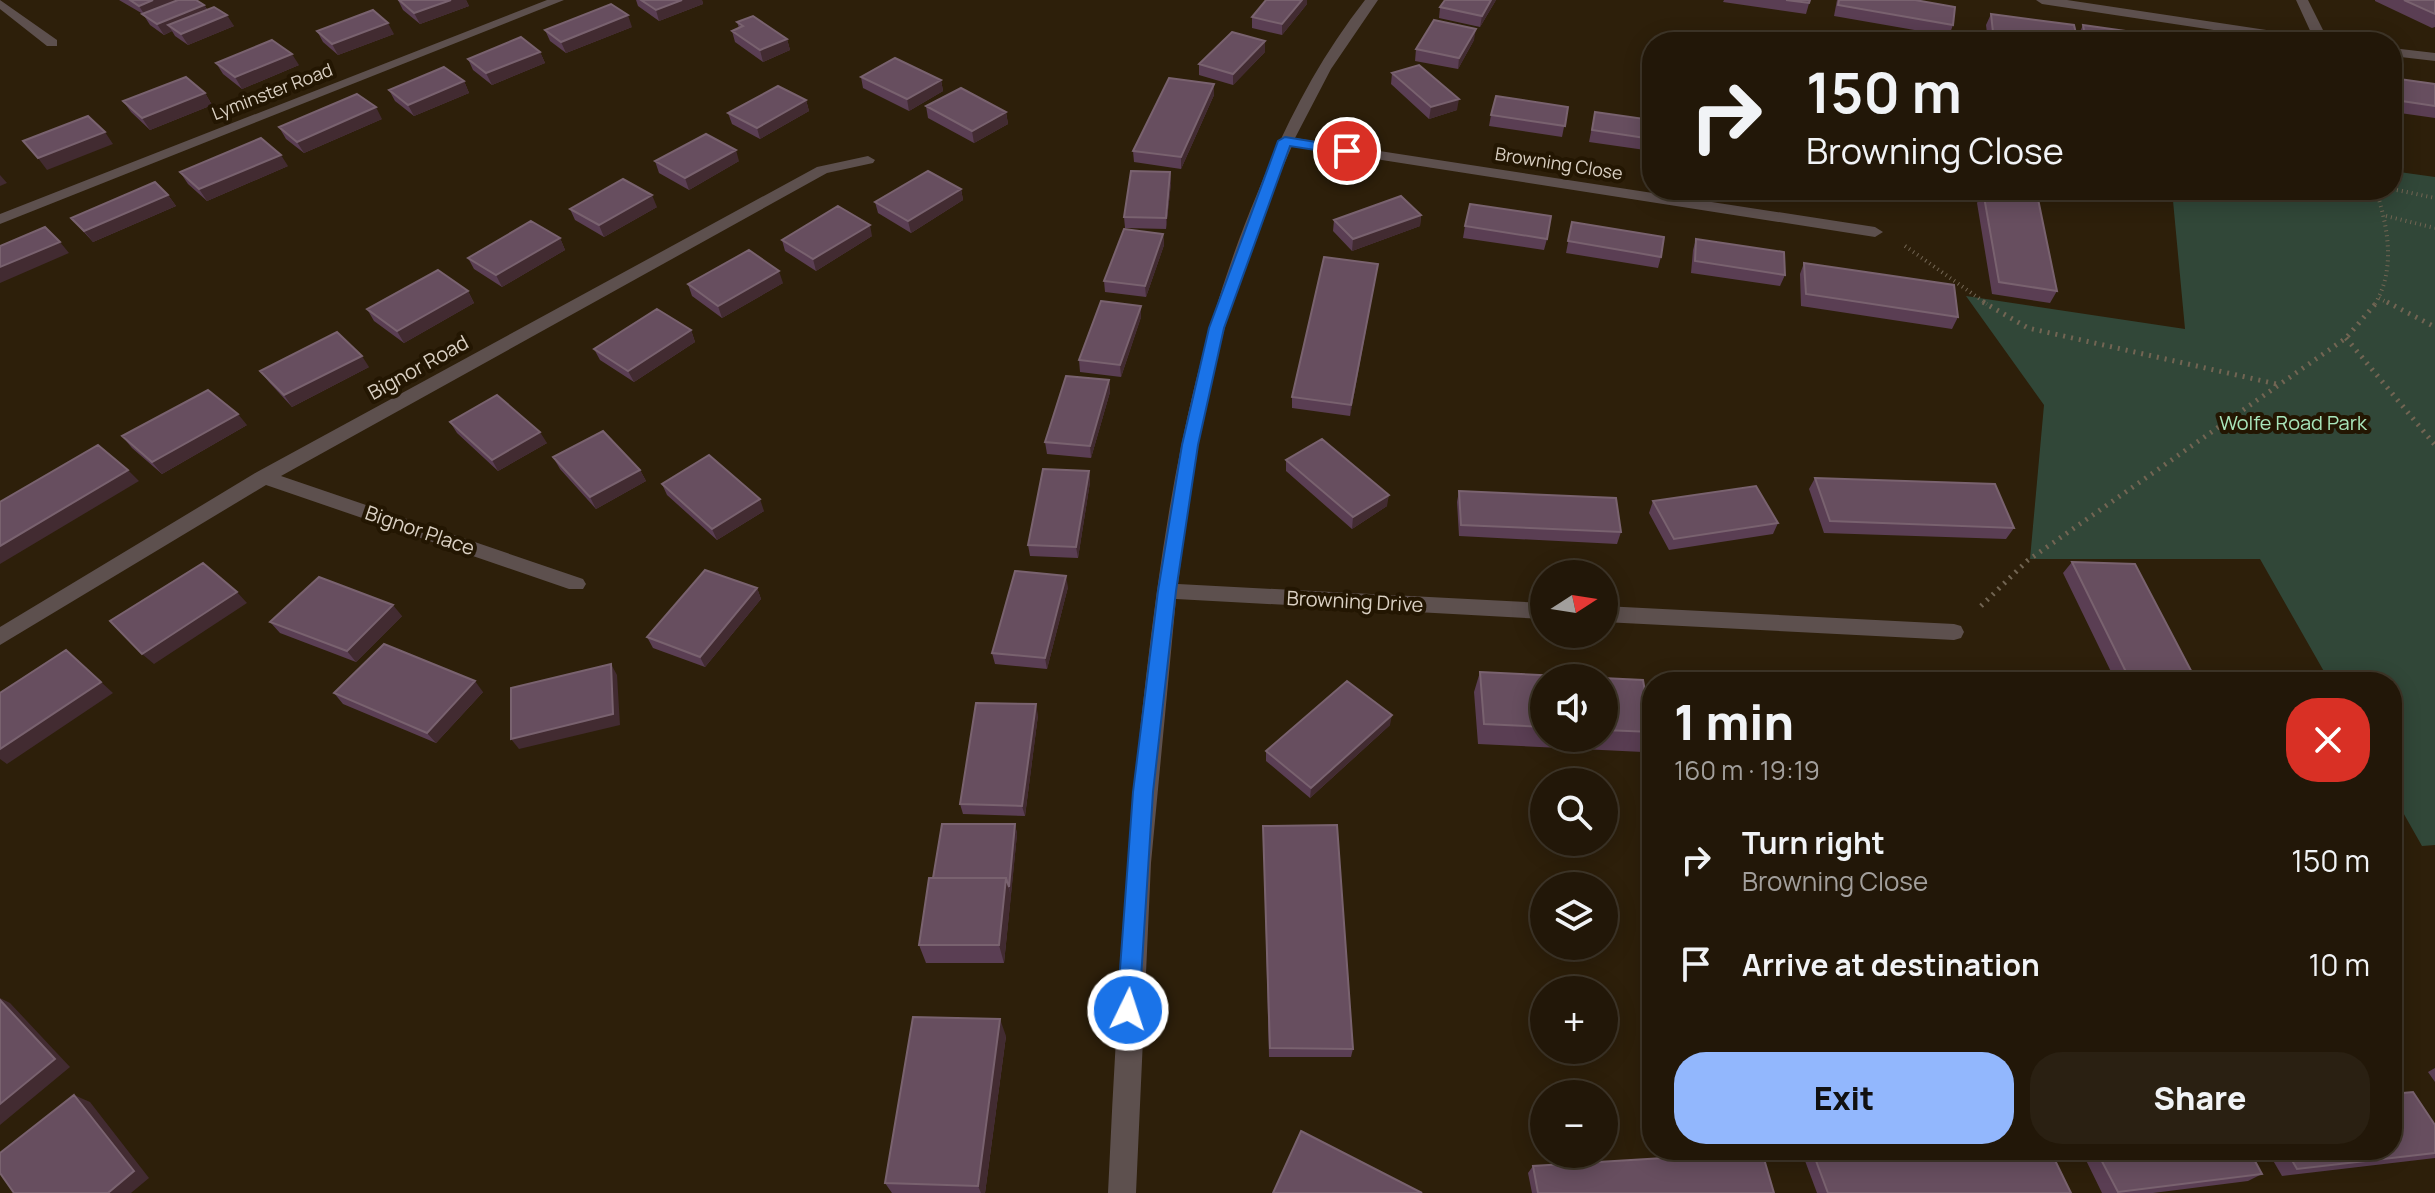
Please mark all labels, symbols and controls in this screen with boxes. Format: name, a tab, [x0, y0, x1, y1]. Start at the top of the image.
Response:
text: 150 m	[1806, 53, 1962, 130]
street label: Lyminster Road	[208, 57, 336, 125]
icon: right	[1674, 64, 1778, 168]
pin	[1313, 117, 1381, 185]
text: Browning Close	[1806, 126, 2064, 175]
icon: arrive	[1325, 129, 1369, 173]
street label: Browning Close	[1493, 141, 1625, 185]
street label: Bignor Road	[363, 328, 473, 406]
park label: Wolfe Road Park	[2219, 409, 2368, 436]
street label: Bignor Place	[362, 499, 478, 561]
north arrow	[1530, 560, 1618, 648]
map controls	[1530, 560, 1618, 1168]
street label: Browning Drive	[1286, 584, 1424, 618]
button: sound	[1530, 664, 1618, 752]
text: 1 min	[1674, 689, 1794, 754]
button: close	[2286, 698, 2370, 782]
text: 160 m · 19:19	[1674, 752, 1820, 788]
button: search	[1530, 768, 1618, 856]
text: Turn right	[1742, 822, 1885, 863]
icon: right	[1674, 838, 1718, 882]
text: 150 m	[2291, 840, 2370, 881]
text: Browning Close	[1742, 863, 1928, 899]
button: layers	[1530, 872, 1618, 960]
icon: arrive	[1674, 942, 1718, 986]
text: Arrive at destination	[1742, 944, 2040, 985]
text: 10 m	[2309, 944, 2370, 985]
position arrow	[1086, 968, 1170, 1052]
button: +	[1530, 976, 1618, 1064]
button: Exit	[1674, 1052, 2014, 1144]
button: Share	[2030, 1052, 2370, 1144]
button: −	[1530, 1080, 1618, 1168]

